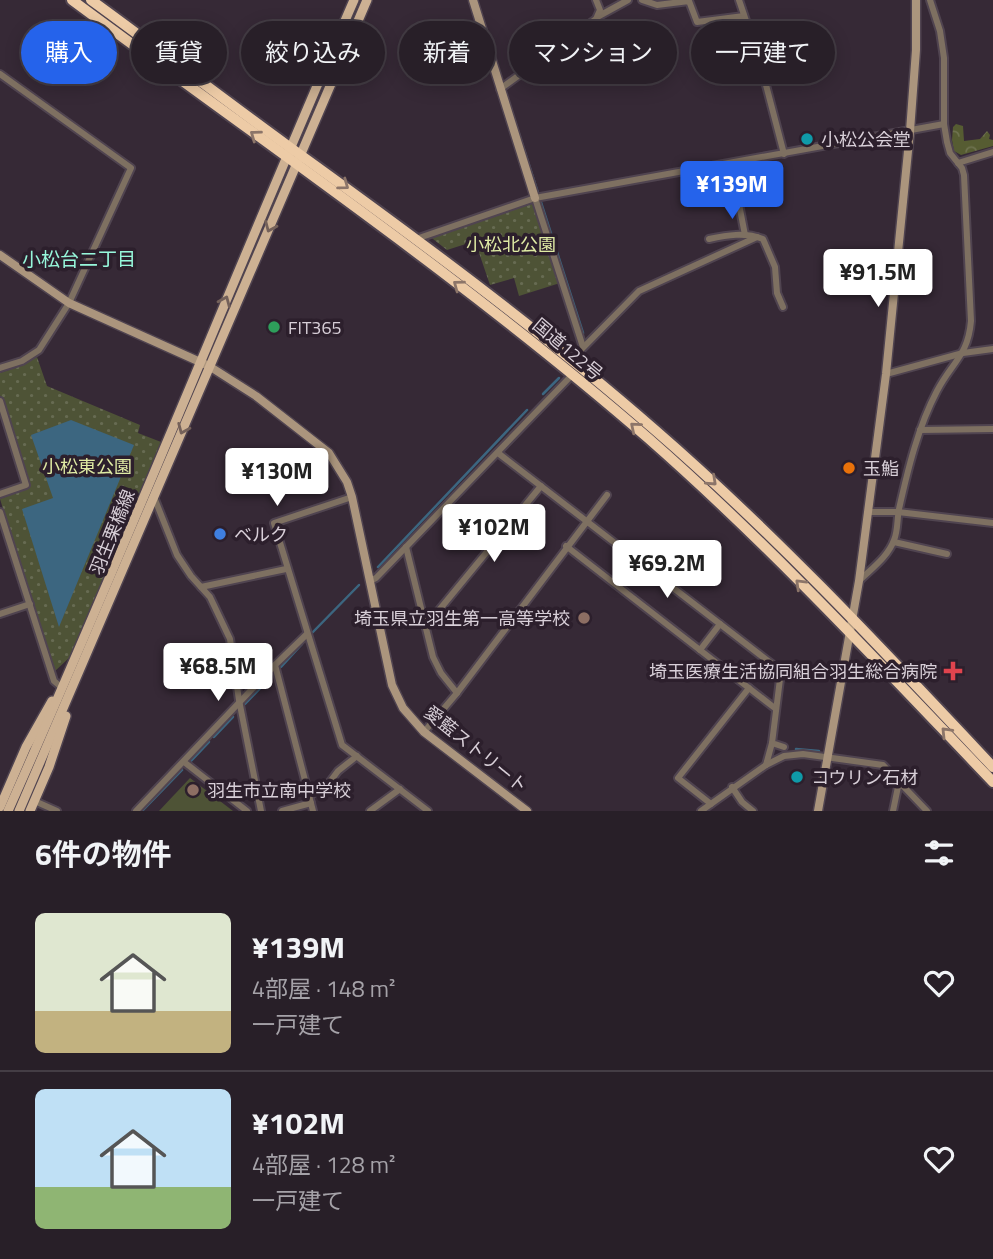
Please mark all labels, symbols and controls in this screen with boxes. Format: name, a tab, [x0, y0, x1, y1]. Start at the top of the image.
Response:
chip: 購入	[21, 21, 117, 84]
chip: 賃貸	[131, 21, 227, 84]
chip: 絞り込み	[241, 21, 385, 84]
chip: 新着	[399, 21, 495, 84]
chip: マンション	[509, 21, 677, 84]
chip: 一戸建て	[691, 21, 835, 84]
place label: 小松公会堂	[821, 126, 911, 153]
one-way arrow	[250, 131, 263, 143]
marker: 小松公会堂	[799, 131, 815, 147]
pin: ¥139M	[683, 162, 781, 221]
text: ¥139M	[696, 166, 768, 201]
one-way arrow	[336, 177, 349, 190]
one-way arrow	[264, 220, 278, 232]
park label: 小松北公園	[466, 231, 556, 258]
district label: 小松台二丁目	[22, 244, 136, 273]
pin: ¥91.5M	[821, 250, 935, 309]
text: ¥91.5M	[839, 254, 917, 289]
one-way arrow	[453, 280, 466, 293]
one-way arrow	[217, 295, 231, 307]
street label: 国道122号	[527, 312, 609, 386]
place label: FIT365	[288, 314, 342, 341]
marker: FIT365	[266, 319, 282, 335]
one-way arrow	[177, 422, 191, 434]
one-way arrow	[630, 423, 643, 436]
pin: ¥130M	[228, 448, 326, 508]
park label: 小松東公園	[42, 453, 132, 480]
text: ¥130M	[241, 453, 313, 488]
place label: 玉鮨	[863, 455, 899, 482]
marker: 玉鮨	[841, 460, 857, 476]
one-way arrow	[704, 473, 717, 486]
street label: 羽生栗橋線	[83, 485, 141, 579]
pin: ¥102M	[445, 504, 543, 564]
text: ¥102M	[458, 509, 530, 544]
place label: ベルク	[234, 521, 288, 548]
marker: ベルク	[212, 526, 228, 542]
pin: ¥69.2M	[610, 540, 724, 600]
text: ¥69.2M	[628, 545, 706, 580]
one-way arrow	[795, 579, 808, 592]
place label: 埼玉県立羽生第一高等学校	[354, 605, 570, 632]
marker: 埼玉県立羽生第一高等学校	[576, 610, 592, 626]
pin: ¥68.5M	[161, 644, 275, 703]
text: ¥68.5M	[179, 648, 257, 683]
place label: 埼玉医療生活協同組合羽生総合病院	[649, 658, 937, 685]
marker: 埼玉医療生活協同組合羽生総合病院	[943, 661, 963, 681]
street label: 愛藍ストリート	[419, 699, 533, 799]
one-way arrow	[941, 728, 954, 741]
place label: コウリン石材	[811, 764, 918, 791]
marker: コウリン石材	[789, 769, 805, 785]
place label: 羽生市立南中学校	[207, 777, 351, 804]
marker: 羽生市立南中学校	[185, 782, 201, 798]
text: 6件の物件	[35, 831, 172, 877]
icon: filters	[920, 834, 958, 872]
text: ¥139M	[252, 924, 345, 970]
icon: home	[91, 941, 175, 1025]
icon: heart	[920, 964, 958, 1002]
text: 4部屋 · 148 m²	[252, 971, 395, 1006]
text: 一戸建て	[252, 1007, 344, 1042]
text: ¥102M	[252, 1100, 345, 1146]
icon: home	[91, 1117, 175, 1201]
icon: heart	[920, 1140, 958, 1178]
text: 4部屋 · 128 m²	[252, 1147, 395, 1182]
text: 一戸建て	[252, 1183, 344, 1218]

